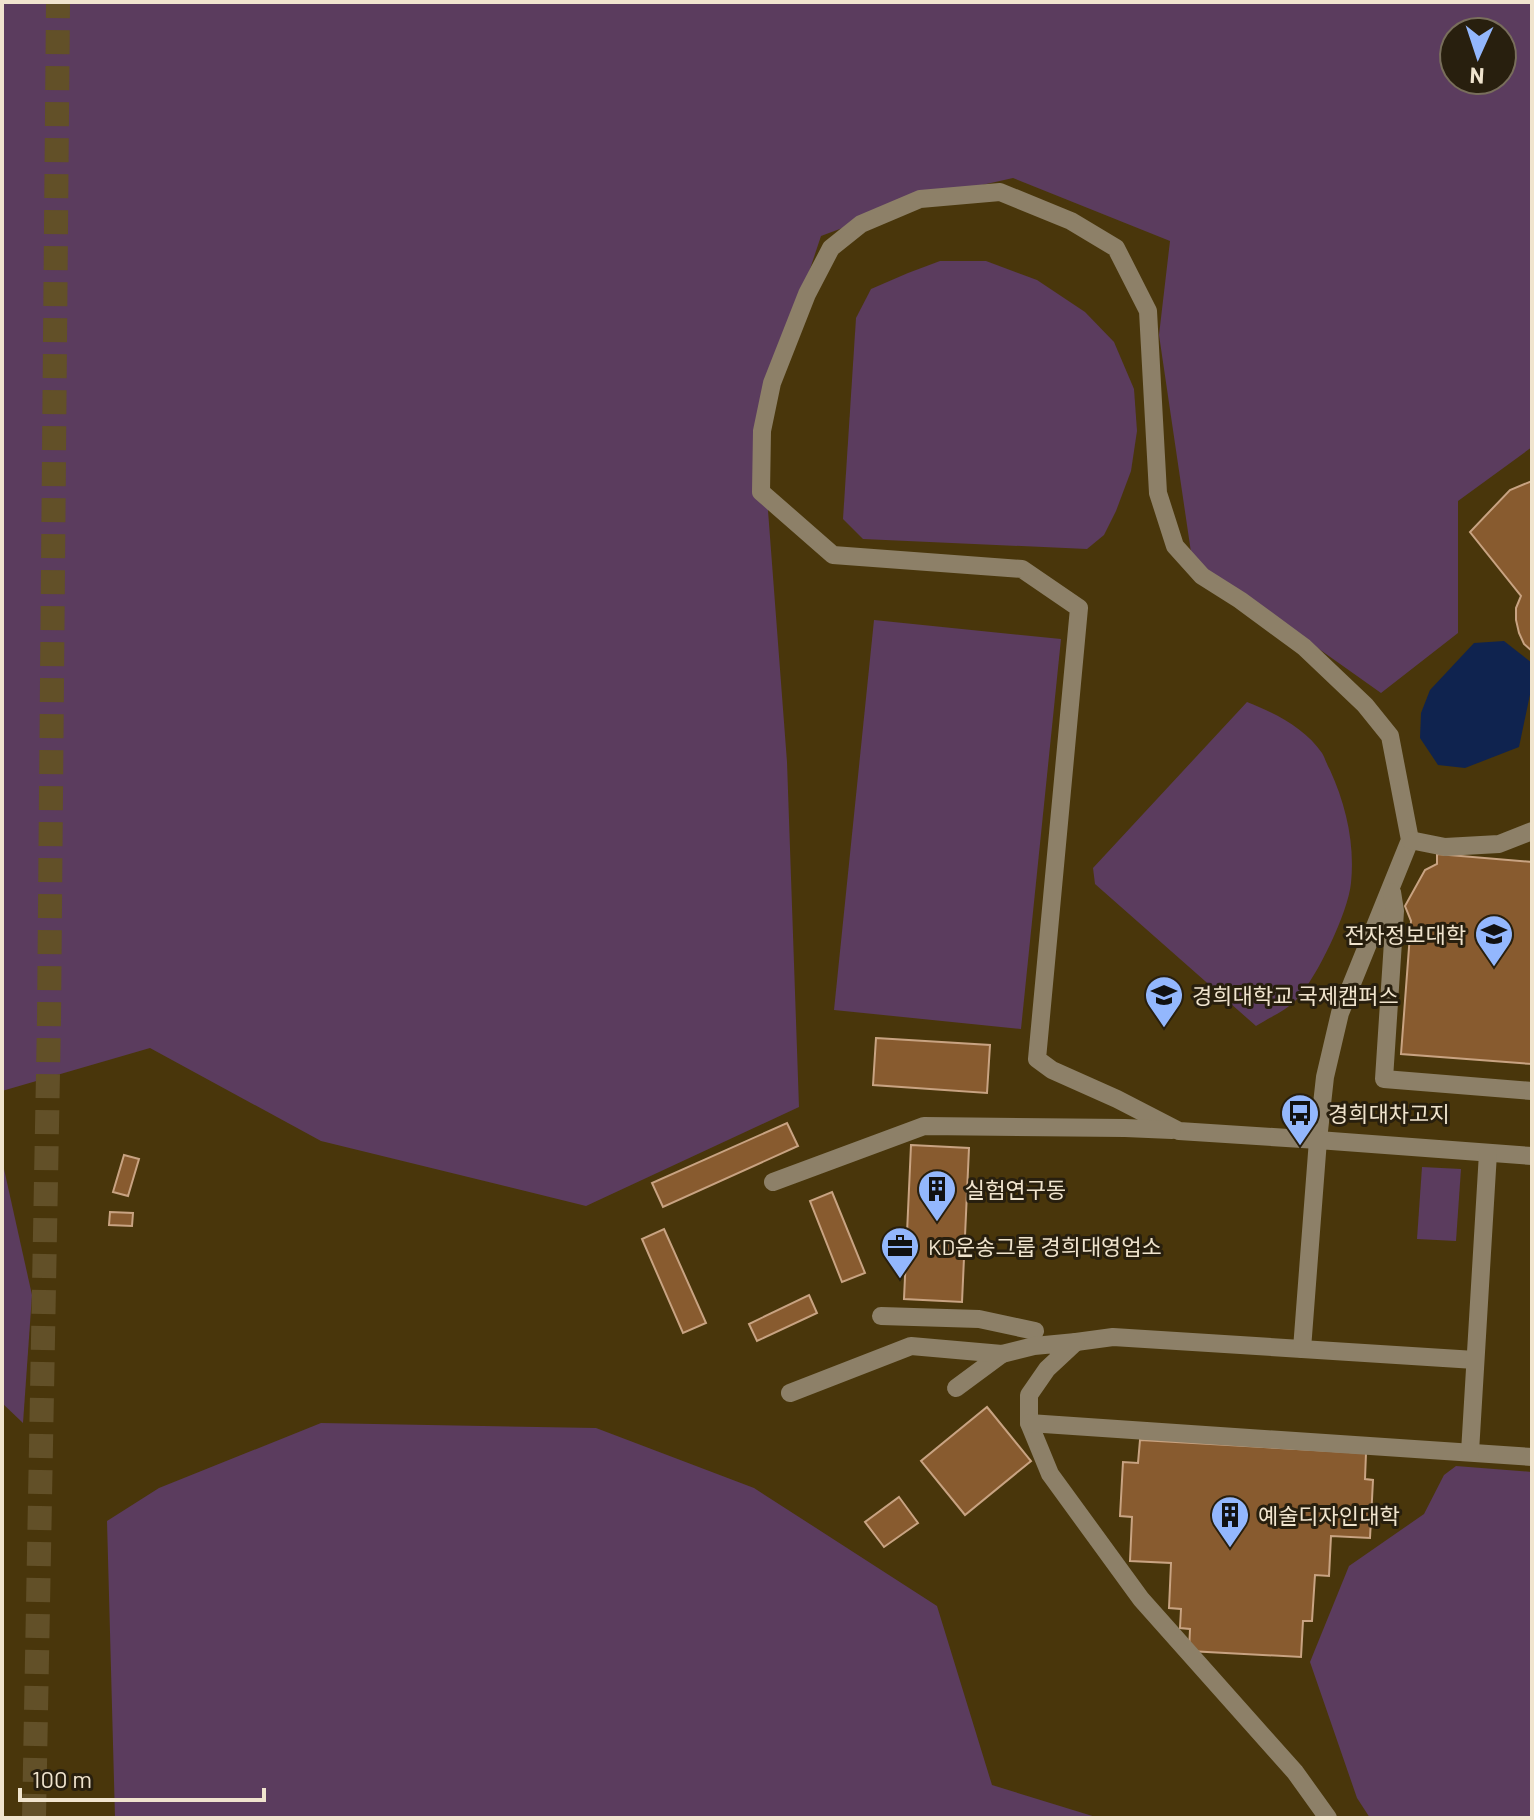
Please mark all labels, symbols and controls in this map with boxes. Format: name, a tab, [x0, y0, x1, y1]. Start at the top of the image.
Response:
north arrow	[1438, 16, 1518, 96]
text: N	[1469, 64, 1485, 90]
school or university icon: 전자정보대학	[1473, 913, 1515, 968]
place label: 전자정보대학	[1345, 921, 1466, 947]
school or university icon: 경희대학교 국제캠퍼스	[1143, 974, 1185, 1029]
place label: 경희대학교 국제캠퍼스	[1192, 982, 1399, 1008]
bus stop icon: 경희대차고지	[1279, 1092, 1321, 1147]
place label: 경희대차고지	[1328, 1100, 1449, 1126]
building icon: 실험연구동	[916, 1168, 958, 1223]
place label: 실험연구동	[965, 1176, 1066, 1202]
office icon: KD운송그룹 경희대영업소	[879, 1225, 921, 1280]
place label: KD운송그룹 경희대영업소	[928, 1233, 1162, 1259]
building icon: 예술디자인대학	[1209, 1494, 1251, 1549]
place label: 예술디자인대학	[1258, 1502, 1400, 1528]
scale bar	[20, 1752, 264, 1802]
text: 100 m	[32, 1764, 92, 1793]

